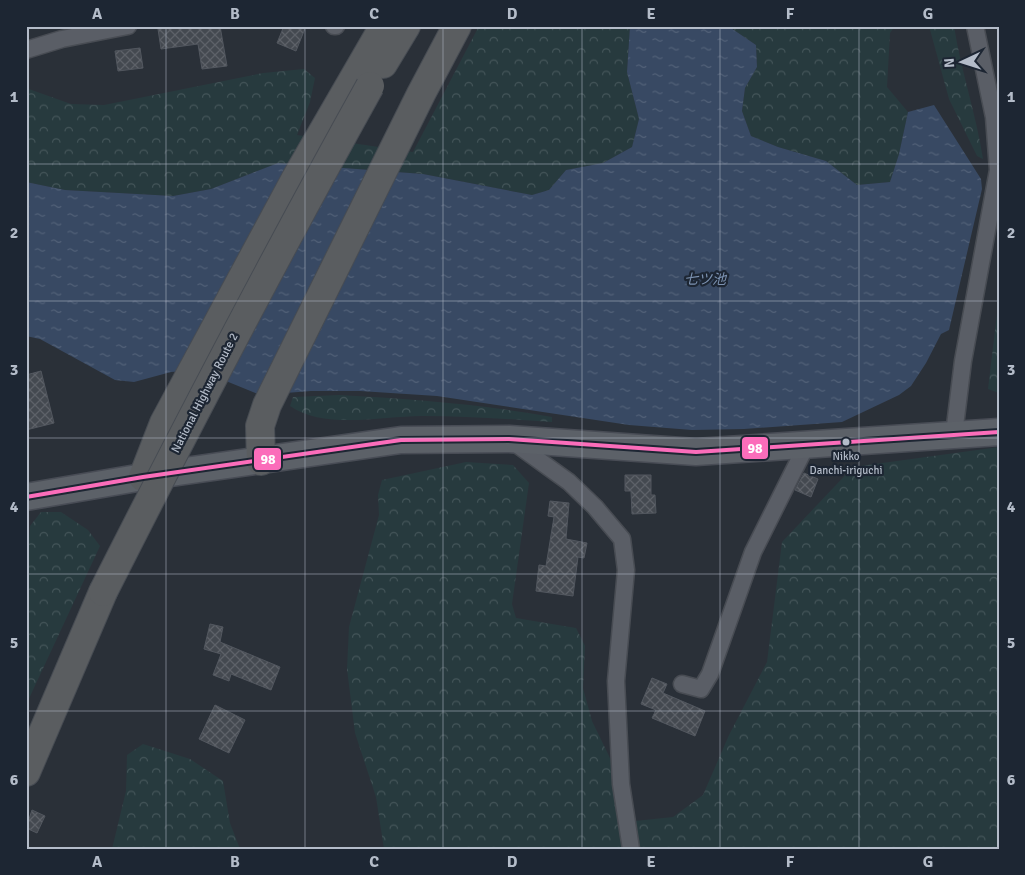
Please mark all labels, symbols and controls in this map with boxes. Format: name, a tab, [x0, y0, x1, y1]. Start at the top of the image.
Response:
text: A	[92, 4, 103, 24]
text: B	[230, 4, 240, 24]
text: C	[369, 4, 379, 24]
text: D	[507, 4, 518, 24]
text: E	[646, 4, 656, 24]
text: F	[786, 4, 795, 24]
text: G	[923, 4, 933, 24]
north arrow	[938, 38, 988, 88]
text: N	[941, 57, 958, 68]
text: 1	[10, 87, 19, 107]
text: 1	[1007, 87, 1016, 107]
text: 2	[10, 223, 18, 243]
text: 2	[1007, 223, 1015, 243]
water label: 七ツ池	[684, 271, 728, 288]
street label: National Highway Route 2	[168, 331, 242, 455]
text: 3	[10, 360, 18, 380]
text: 3	[1007, 360, 1015, 380]
line badge: 98	[741, 436, 769, 460]
marker: Nikko Danchi-iriguchi	[841, 437, 851, 447]
text: 98	[747, 440, 763, 457]
line badge: 98	[253, 447, 282, 471]
place label: Nikko Danchi-iriguchi	[810, 450, 882, 477]
text: 98	[260, 451, 276, 468]
text: 4	[10, 497, 19, 517]
text: 4	[1007, 497, 1016, 517]
text: 5	[10, 633, 18, 653]
text: 5	[1007, 633, 1015, 653]
text: 6	[10, 770, 19, 790]
text: 6	[1007, 770, 1016, 790]
text: A	[92, 852, 103, 872]
text: B	[230, 852, 240, 872]
text: C	[369, 852, 379, 872]
text: D	[507, 852, 518, 872]
text: E	[646, 852, 656, 872]
text: F	[786, 852, 795, 872]
text: G	[923, 852, 933, 872]

